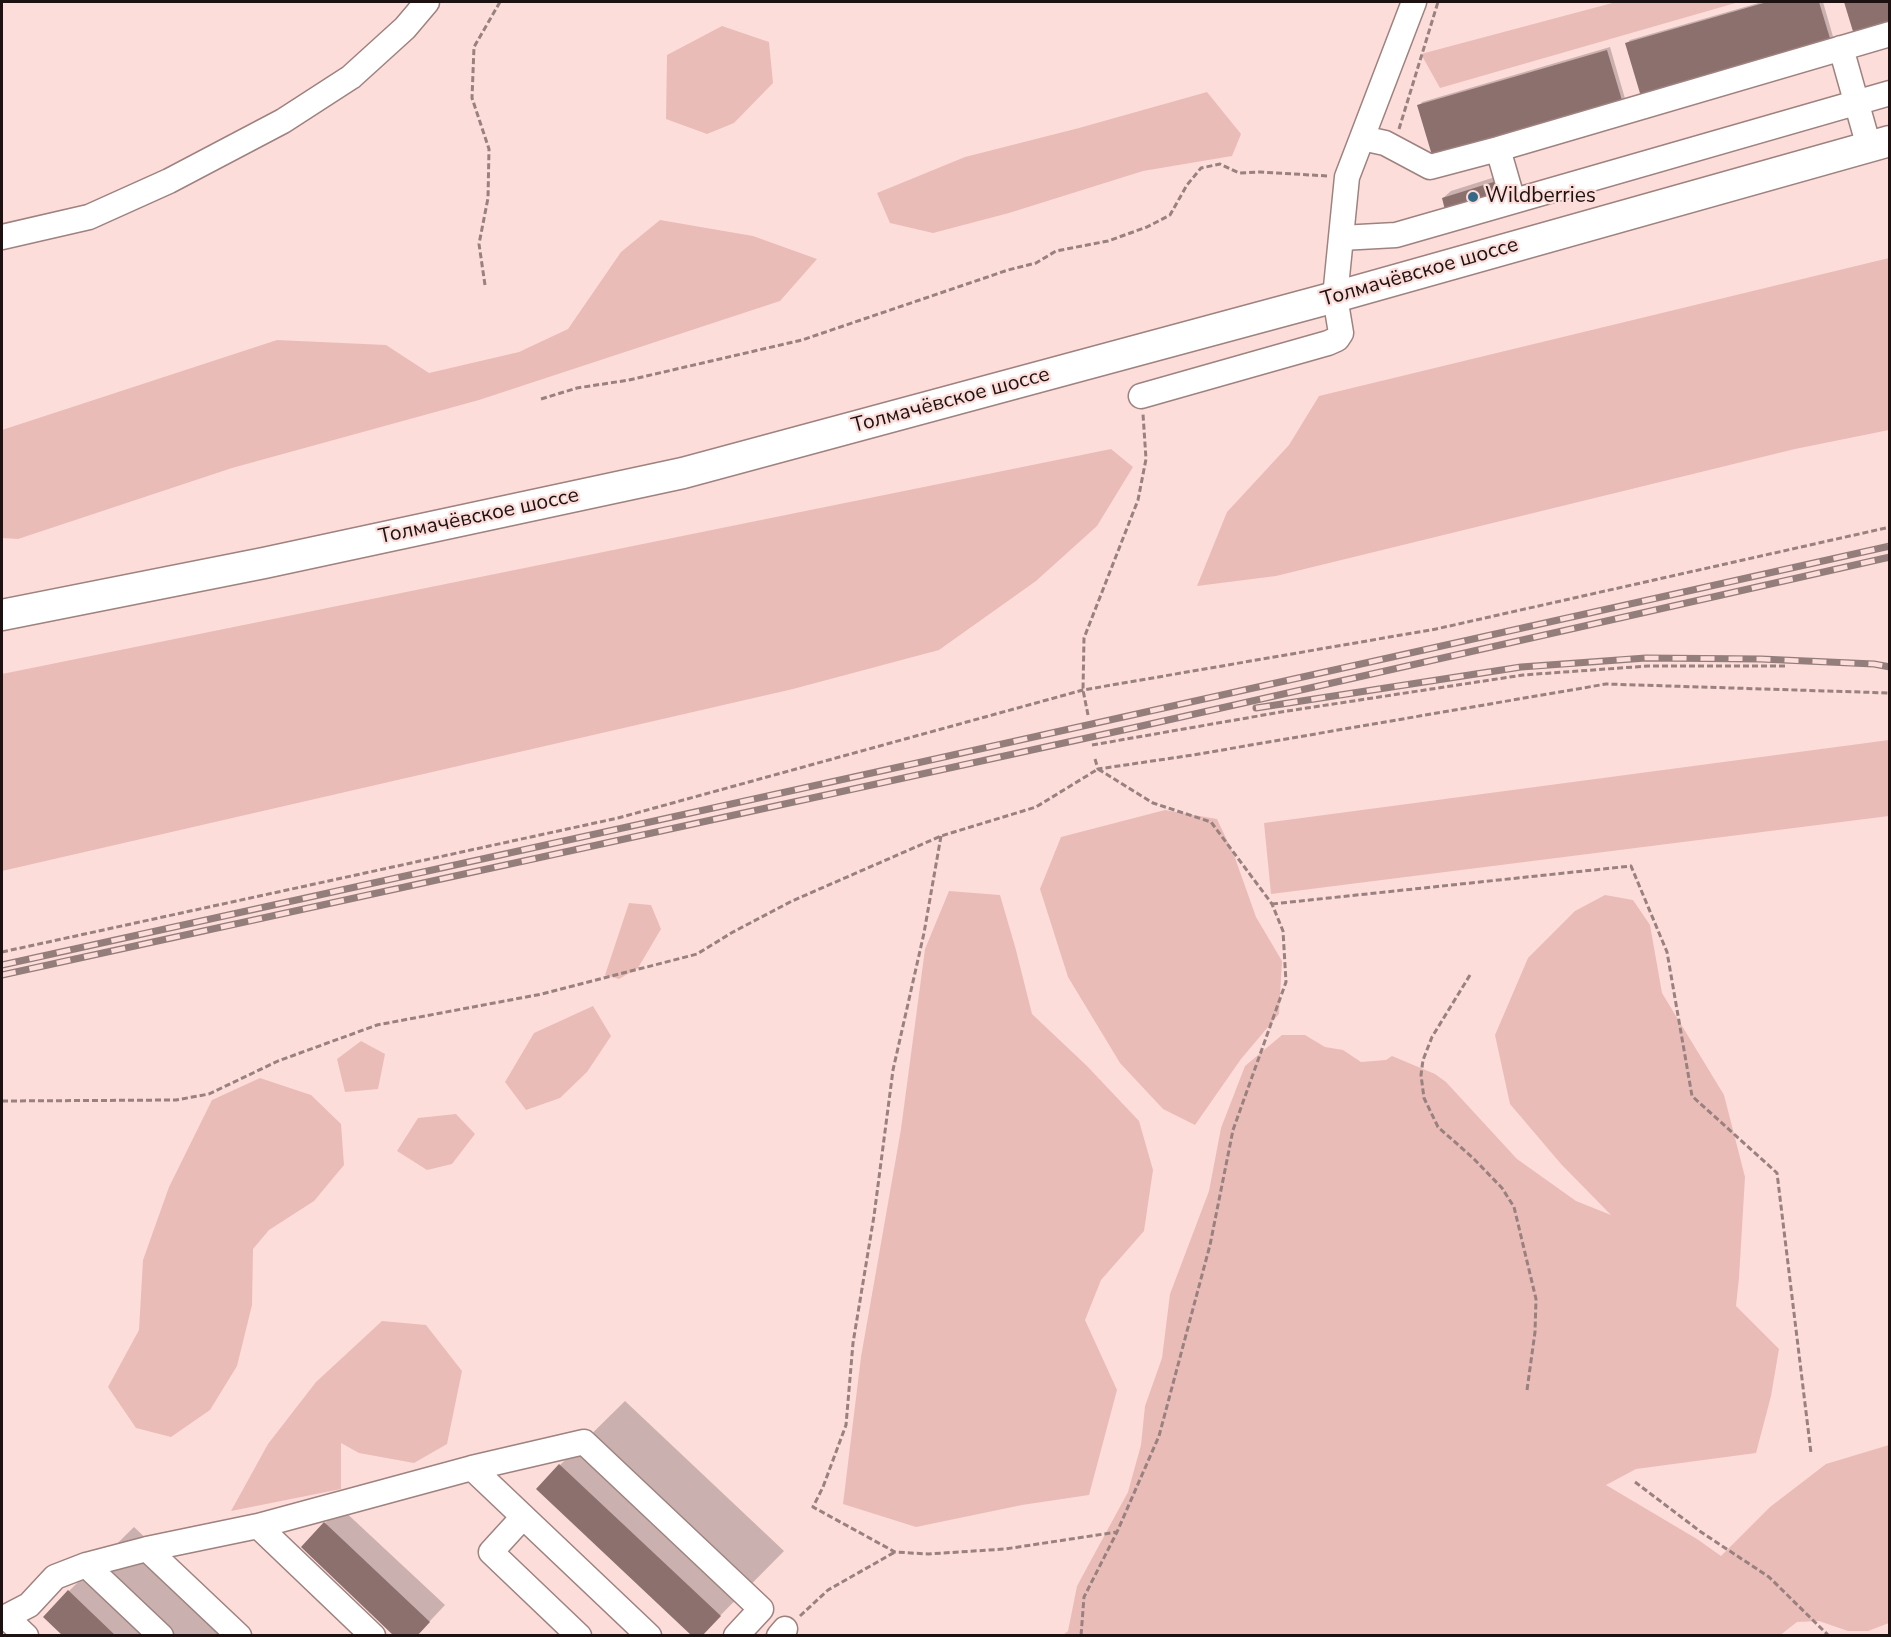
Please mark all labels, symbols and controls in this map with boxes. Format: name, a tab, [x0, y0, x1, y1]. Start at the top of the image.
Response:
place label: Wildberries	[1485, 184, 1596, 210]
marker: Wildberries	[1466, 190, 1480, 204]
street label: Толмачёвское шоссе	[1319, 233, 1521, 313]
street label: Толмачёвское шоссе	[849, 362, 1053, 440]
street label: Толмачёвское шоссе	[377, 483, 581, 551]

